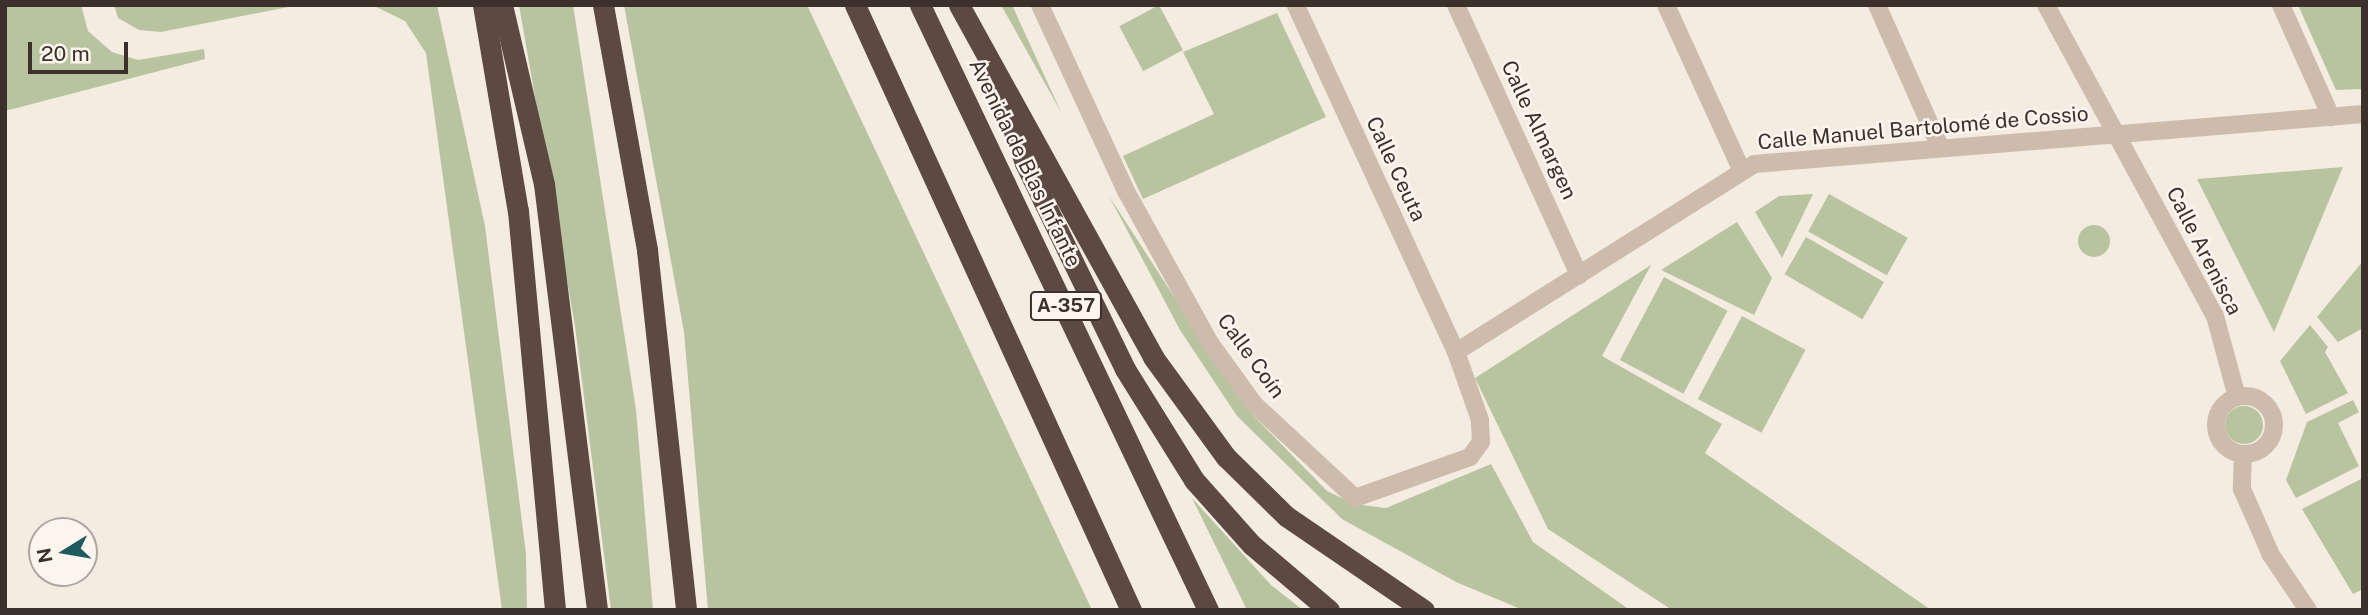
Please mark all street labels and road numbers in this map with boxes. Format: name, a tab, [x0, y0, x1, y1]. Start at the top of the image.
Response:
street label: Avenida de Blas Infante	[964, 55, 1086, 271]
street label: Calle Almargen	[1496, 57, 1582, 203]
street label: Calle Manuel Bartolomé de Cossio	[1756, 101, 2090, 155]
street label: Calle Ceuta	[1361, 112, 1431, 226]
street label: Calle Arenisca	[2161, 183, 2247, 319]
road number: A-357	[1029, 290, 1103, 322]
street label: Calle Coín	[1212, 309, 1290, 403]

